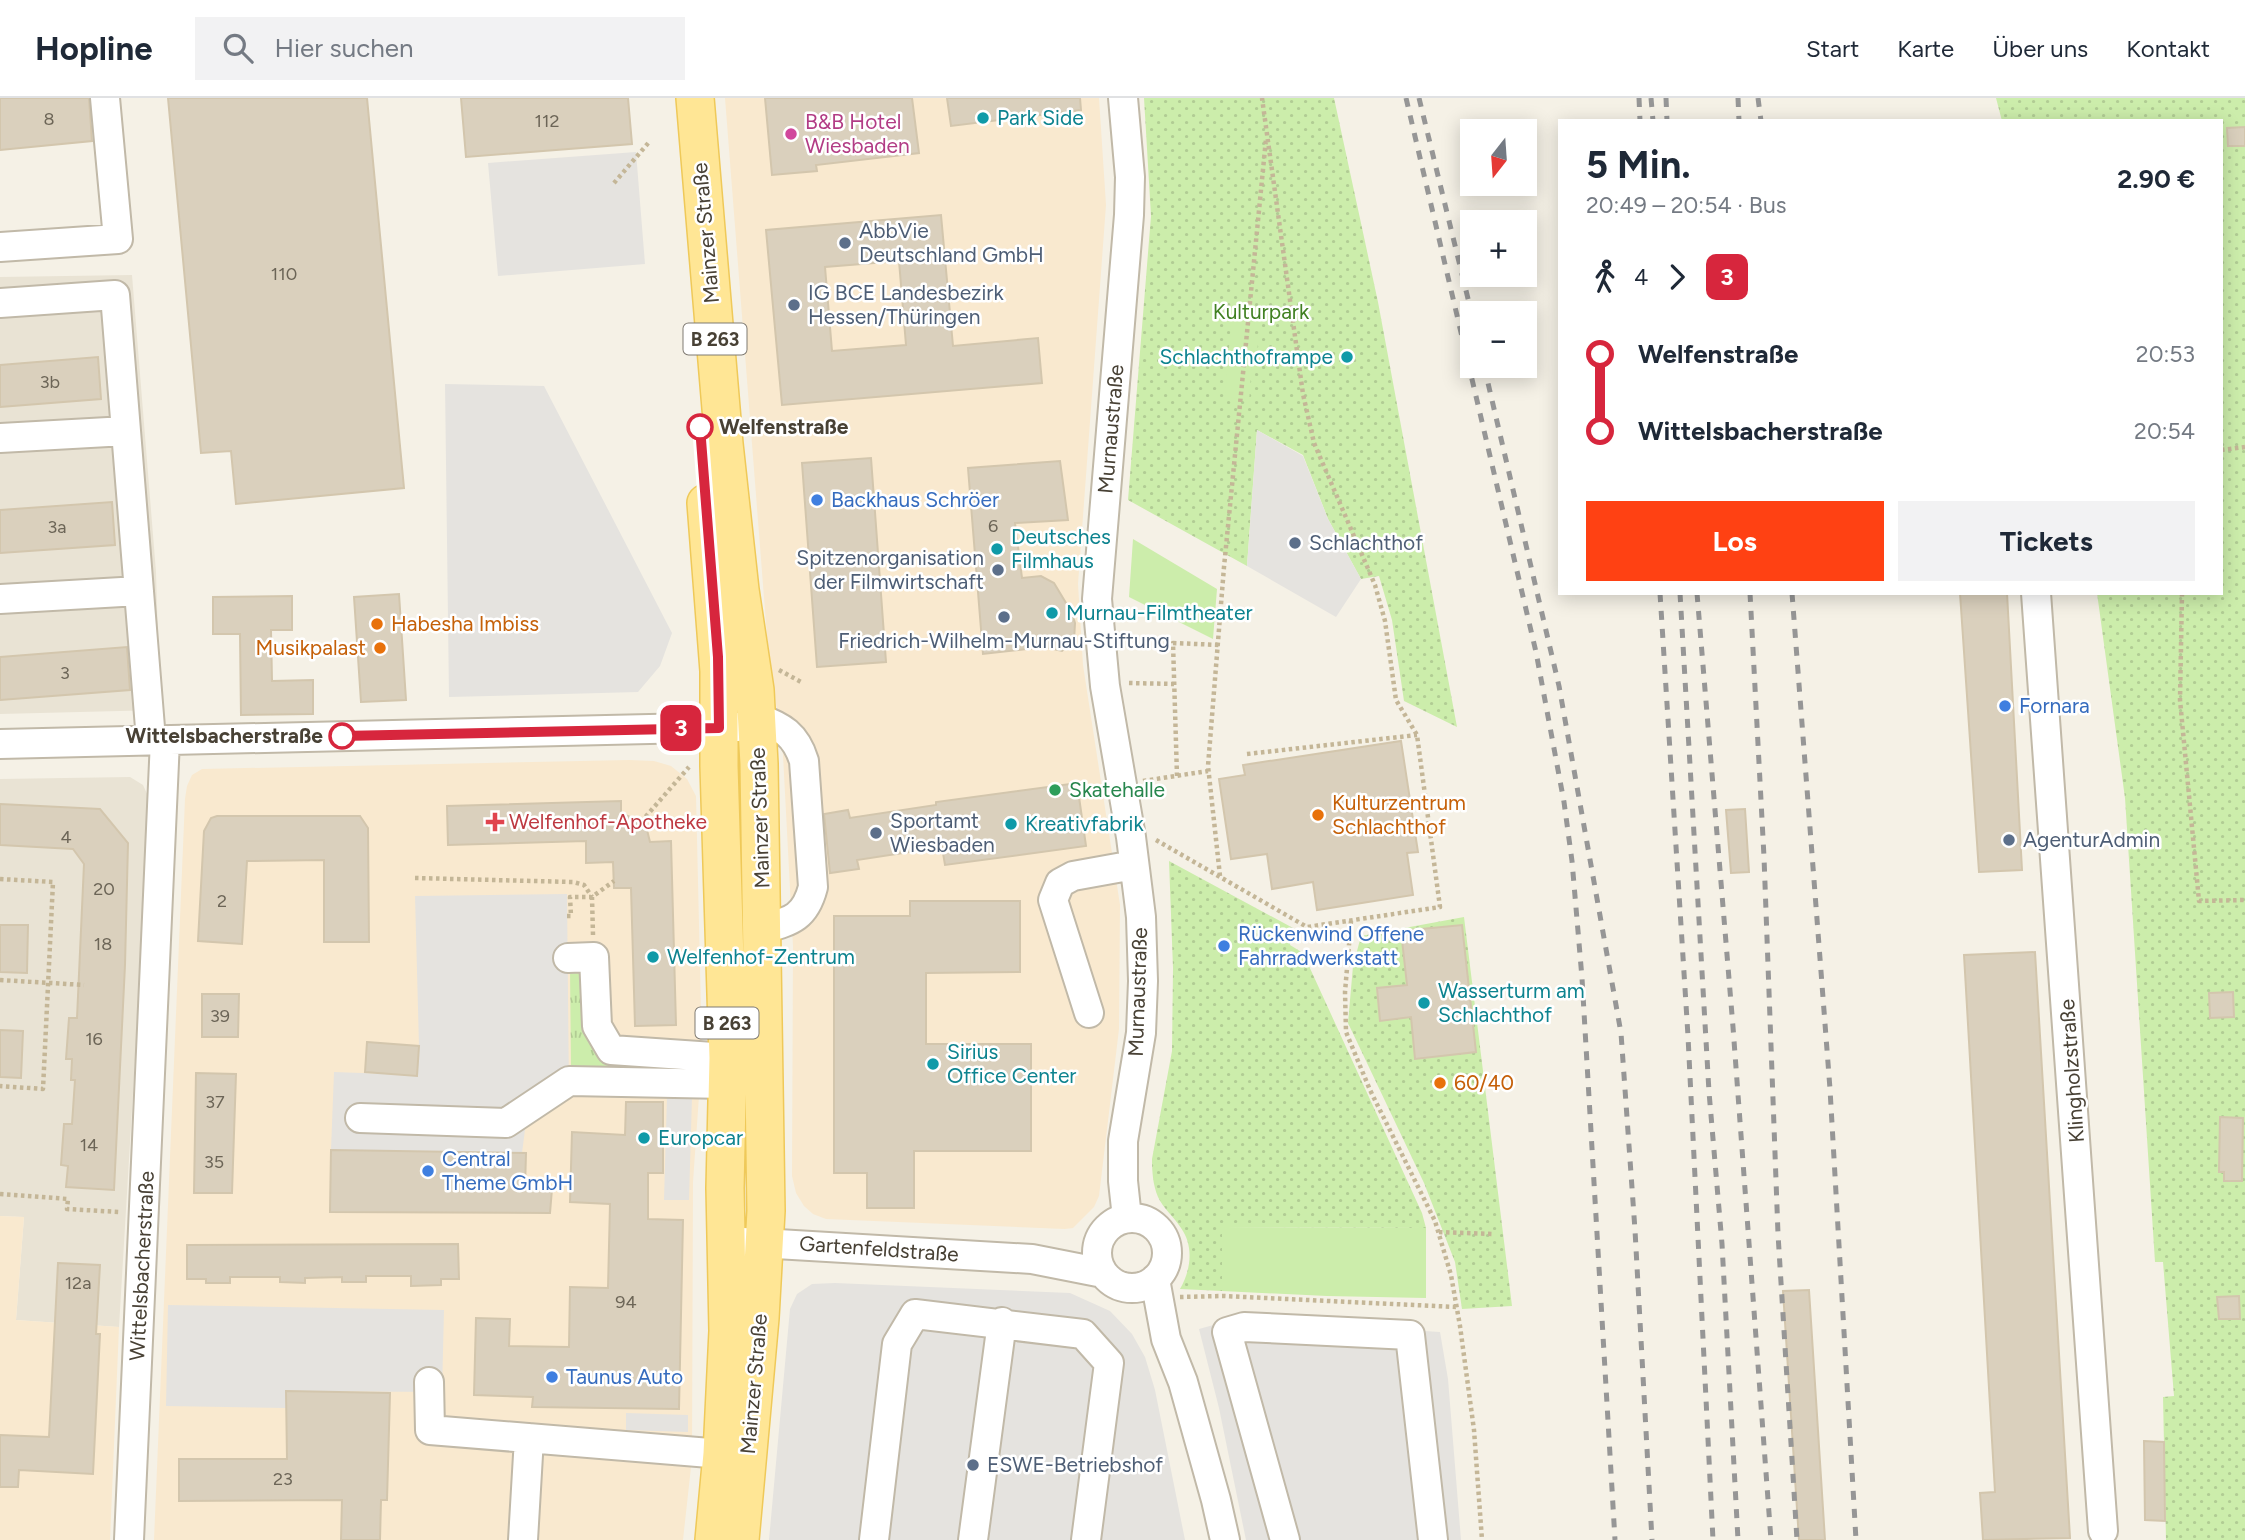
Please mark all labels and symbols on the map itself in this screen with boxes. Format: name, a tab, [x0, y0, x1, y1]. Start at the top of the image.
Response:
place label: Park Side	[997, 105, 1084, 130]
house number: 8	[43, 108, 55, 130]
place label: B&B Hotel Wiesbaden	[805, 109, 910, 158]
house number: 112	[535, 110, 559, 132]
marker: Park Side	[975, 110, 991, 126]
north arrow	[1460, 119, 1536, 196]
marker: B&B Hotel Wiesbaden	[783, 126, 799, 142]
street label: Mainzer Straße	[687, 162, 724, 304]
place label: AbbVie Deutschland GmbH	[859, 218, 1044, 267]
marker: AbbVie Deutschland GmbH	[837, 235, 853, 251]
house number: 110	[271, 263, 297, 285]
place label: IG BCE Landesbezirk Hessen/Thüringen	[808, 280, 1004, 329]
marker: IG BCE Landesbezirk Hessen/Thüringen	[786, 297, 802, 313]
park label: Kulturpark	[1213, 299, 1310, 324]
road number: B 263	[684, 324, 746, 354]
place label: Schlachthoframpe	[1159, 344, 1333, 369]
marker: Schlachthoframpe	[1339, 349, 1355, 365]
street label: Murnaustraße	[1092, 363, 1129, 495]
house number: 3b	[40, 371, 60, 393]
marker: Welfenstraße	[687, 414, 713, 440]
place label: Welfenstraße	[719, 414, 849, 439]
place label: Backhaus Schröer	[831, 487, 999, 512]
marker: Backhaus Schröer	[809, 492, 825, 508]
house number: 6	[988, 515, 998, 537]
house number: 3a	[48, 516, 66, 538]
place label: Deutsches Filmhaus	[1011, 524, 1111, 573]
place label: Schlachthof	[1309, 530, 1423, 555]
marker: Schlachthof	[1287, 535, 1303, 551]
marker: Deutsches Filmhaus	[989, 541, 1005, 557]
place label: Spitzenorganisation der Filmwirtschaft	[796, 545, 984, 594]
marker: Spitzenorganisation der Filmwirtschaft	[990, 562, 1006, 578]
place label: Murnau-Filmtheater	[1066, 600, 1253, 625]
marker: Murnau-Filmtheater	[1044, 605, 1060, 621]
marker: Friedrich-Wilhelm-Murnau-Stiftung	[996, 609, 1012, 625]
place label: Habesha Imbiss	[391, 611, 539, 636]
marker: Habesha Imbiss	[369, 616, 385, 632]
place label: Friedrich-Wilhelm-Murnau-Stiftung	[838, 628, 1170, 653]
place label: Musikpalast	[255, 635, 366, 660]
marker: Musikpalast	[372, 640, 388, 656]
house number: 3	[60, 662, 70, 684]
place label: Fornara	[2019, 693, 2090, 718]
marker: Fornara	[1997, 698, 2013, 714]
line badge: 3	[658, 705, 704, 751]
place label: Wittelsbacherstraße	[125, 723, 323, 748]
marker: Wittelsbacherstraße	[329, 723, 355, 749]
street label: Mainzer Straße	[745, 747, 774, 889]
place label: Skatehalle	[1069, 777, 1165, 802]
marker: Skatehalle	[1047, 782, 1063, 798]
place label: Kulturzentrum Schlachthof	[1332, 790, 1466, 839]
marker: Kulturzentrum Schlachthof	[1310, 807, 1326, 823]
place label: Sportamt Wiesbaden	[890, 808, 995, 857]
place label: Welfenhof-Apotheke	[509, 809, 707, 834]
place label: Kreativfabrik	[1025, 811, 1144, 836]
marker: Welfenhof-Apotheke	[487, 814, 503, 830]
marker: Kreativfabrik	[1003, 816, 1019, 832]
marker: Sportamt Wiesbaden	[868, 825, 884, 841]
house number: 4	[60, 826, 72, 848]
place label: AgenturAdmin	[2023, 827, 2160, 852]
marker: AgenturAdmin	[2001, 832, 2017, 848]
house number: 20	[93, 878, 115, 900]
house number: 2	[217, 890, 227, 912]
place label: Rückenwind Offene Fahrradwerkstatt	[1238, 921, 1424, 970]
street label: Murnaustraße	[1123, 927, 1152, 1057]
house number: 18	[94, 933, 112, 955]
marker: Rückenwind Offene Fahrradwerkstatt	[1216, 938, 1232, 954]
place label: Welfenhof-Zentrum	[667, 944, 855, 969]
marker: Welfenhof-Zentrum	[645, 949, 661, 965]
place label: Wasserturm am Schlachthof	[1438, 978, 1585, 1027]
marker: Wasserturm am Schlachthof	[1416, 995, 1432, 1011]
street label: Klingholzstraße	[2054, 998, 2089, 1144]
house number: 39	[210, 1005, 230, 1027]
road number: B 263	[696, 1007, 758, 1038]
house number: 16	[85, 1028, 103, 1050]
place label: Sirius Office Center	[947, 1039, 1076, 1088]
marker: Sirius Office Center	[925, 1056, 941, 1072]
place label: 60/40	[1454, 1070, 1514, 1095]
marker: 60/40	[1432, 1075, 1448, 1091]
house number: 37	[205, 1091, 225, 1113]
place label: Europcar	[658, 1125, 743, 1150]
marker: Europcar	[636, 1130, 652, 1146]
house number: 14	[80, 1134, 98, 1156]
place label: Central Theme GmbH	[442, 1146, 573, 1195]
house number: 35	[204, 1151, 224, 1173]
marker: Central Theme GmbH	[420, 1163, 436, 1179]
street label: Wittelsbacherstraße	[124, 1170, 159, 1362]
street label: Gartenfeldstraße	[798, 1230, 960, 1267]
house number: 12a	[65, 1272, 91, 1294]
house number: 94	[615, 1291, 637, 1313]
street label: Mainzer Straße	[735, 1313, 772, 1455]
place label: Taunus Auto	[566, 1364, 683, 1389]
marker: Taunus Auto	[544, 1369, 560, 1385]
place label: ESWE-Betriebshof	[987, 1452, 1163, 1477]
marker: ESWE-Betriebshof	[965, 1457, 981, 1473]
house number: 23	[273, 1468, 293, 1490]

